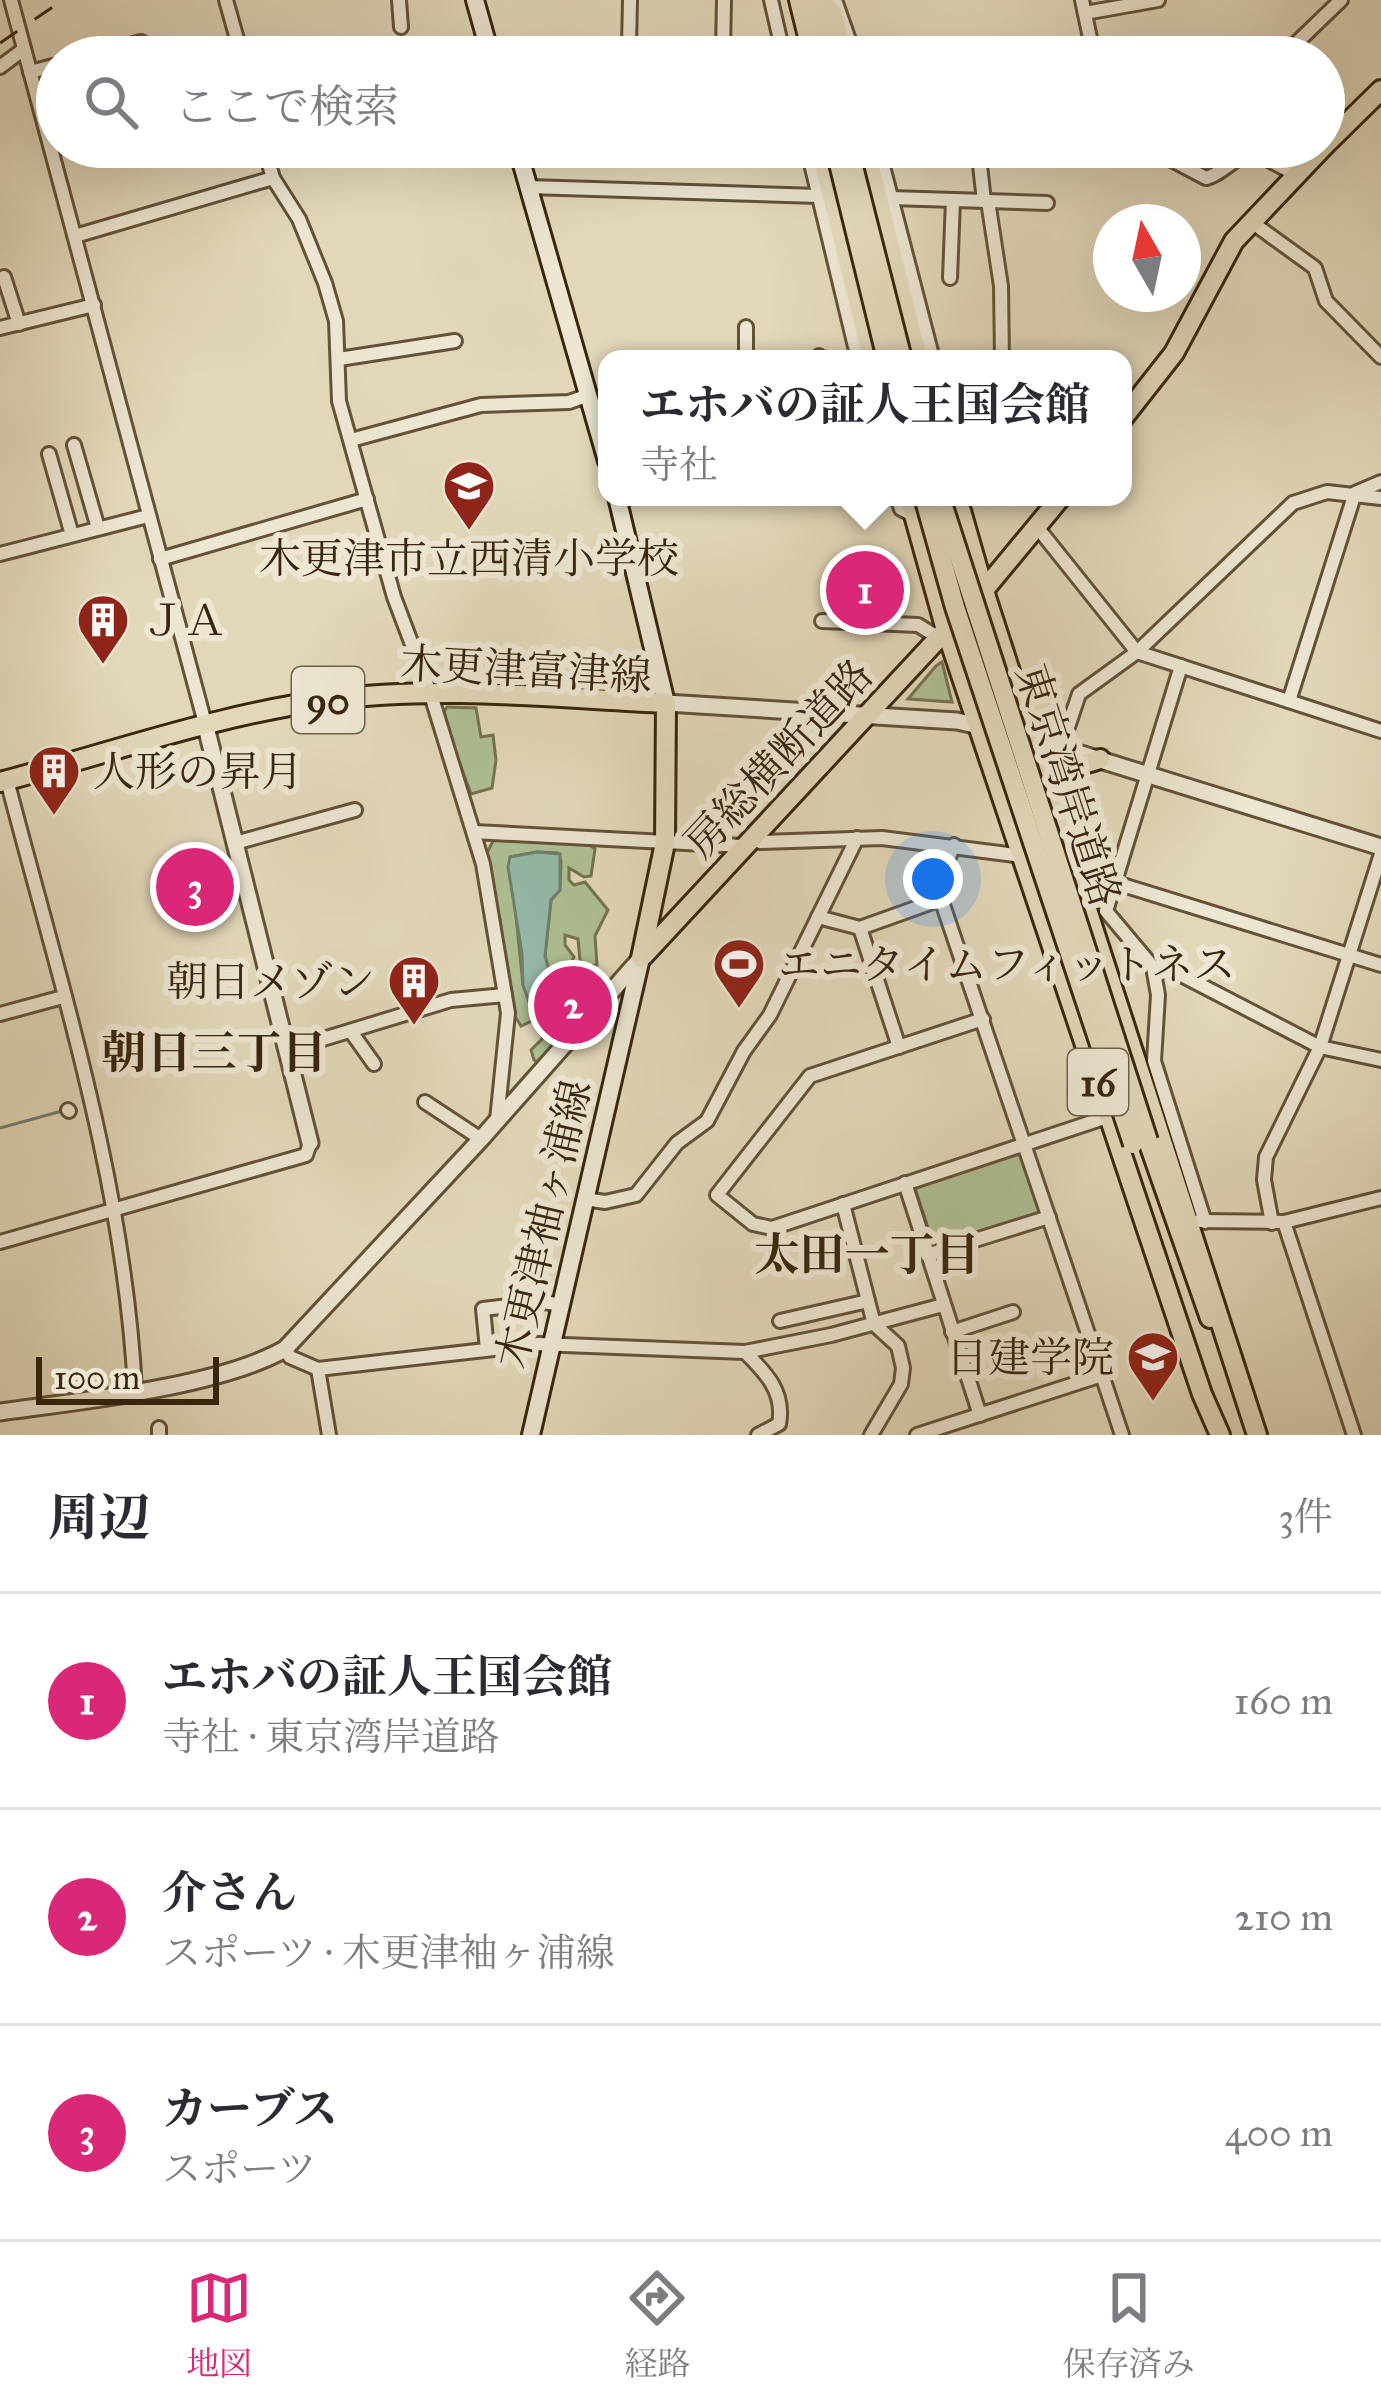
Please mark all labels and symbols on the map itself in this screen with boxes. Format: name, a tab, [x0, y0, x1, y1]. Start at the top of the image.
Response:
north arrow	[1093, 204, 1201, 312]
school or university icon: 木更津市立西清小学校	[441, 458, 497, 532]
place label: 木更津市立西清小学校	[259, 533, 679, 585]
pin: 1	[826, 545, 904, 635]
building icon: ＪＡ	[75, 592, 131, 666]
place label: ＪＡ	[142, 595, 226, 647]
street label: 木更津富津線	[399, 637, 653, 703]
street label: 房総横断道路	[674, 649, 884, 869]
street label: 東京湾岸道路	[1004, 657, 1132, 913]
road number: 90	[292, 667, 364, 733]
building icon: 人形の昇月	[26, 743, 82, 817]
place label: 人形の昇月	[93, 746, 303, 798]
pin: 3	[156, 842, 234, 932]
your location	[903, 849, 963, 909]
sports icon: エニタイムフィットネス	[711, 936, 767, 1010]
place label: エニタイムフィットネス	[778, 939, 1235, 991]
building icon: 朝日メゾン	[386, 953, 442, 1027]
place label: 朝日メゾン	[166, 956, 375, 1008]
pin: 2	[534, 960, 612, 1050]
district label: 朝日三丁目	[101, 1025, 327, 1080]
road number: 16	[1068, 1049, 1128, 1115]
street label: 木更津袖ヶ浦線	[486, 1075, 602, 1373]
district label: 太田一丁目	[754, 1227, 980, 1282]
school or university icon: 日建学院	[1125, 1329, 1181, 1403]
place label: 日建学院	[946, 1332, 1114, 1384]
scale bar	[36, 1351, 219, 1404]

